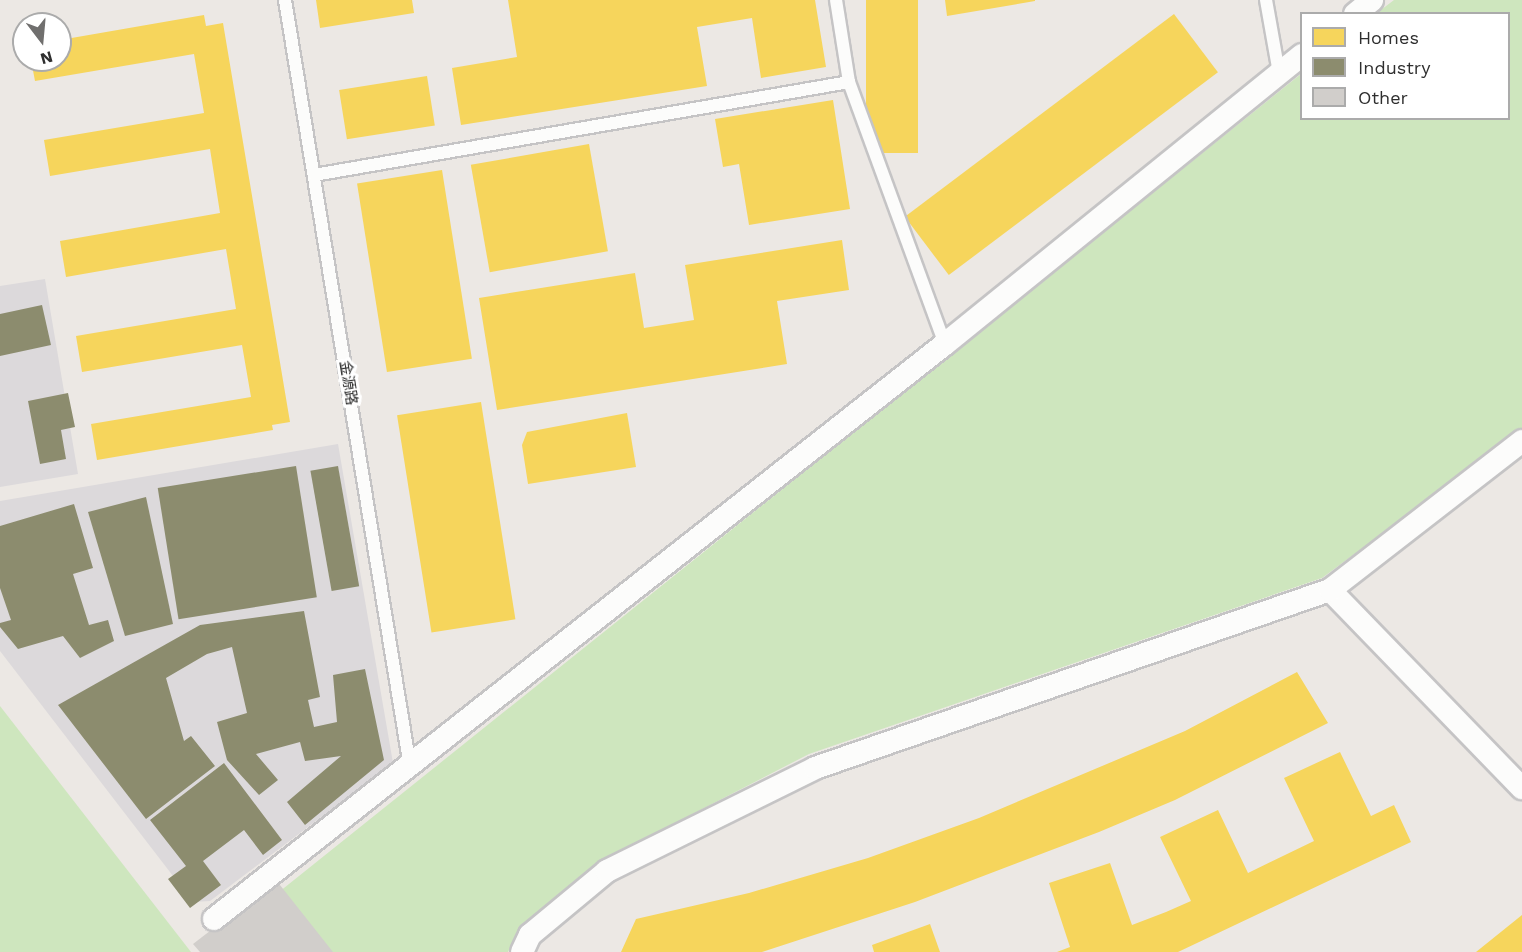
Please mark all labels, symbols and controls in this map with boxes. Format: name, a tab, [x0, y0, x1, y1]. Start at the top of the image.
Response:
north arrow	[12, 12, 72, 72]
legend	[1300, 12, 1510, 120]
text: Homes	[1358, 27, 1419, 48]
text: N	[38, 47, 55, 69]
text: Industry	[1358, 57, 1430, 78]
text: Other	[1358, 87, 1408, 108]
street label: 金源路	[336, 359, 360, 407]

